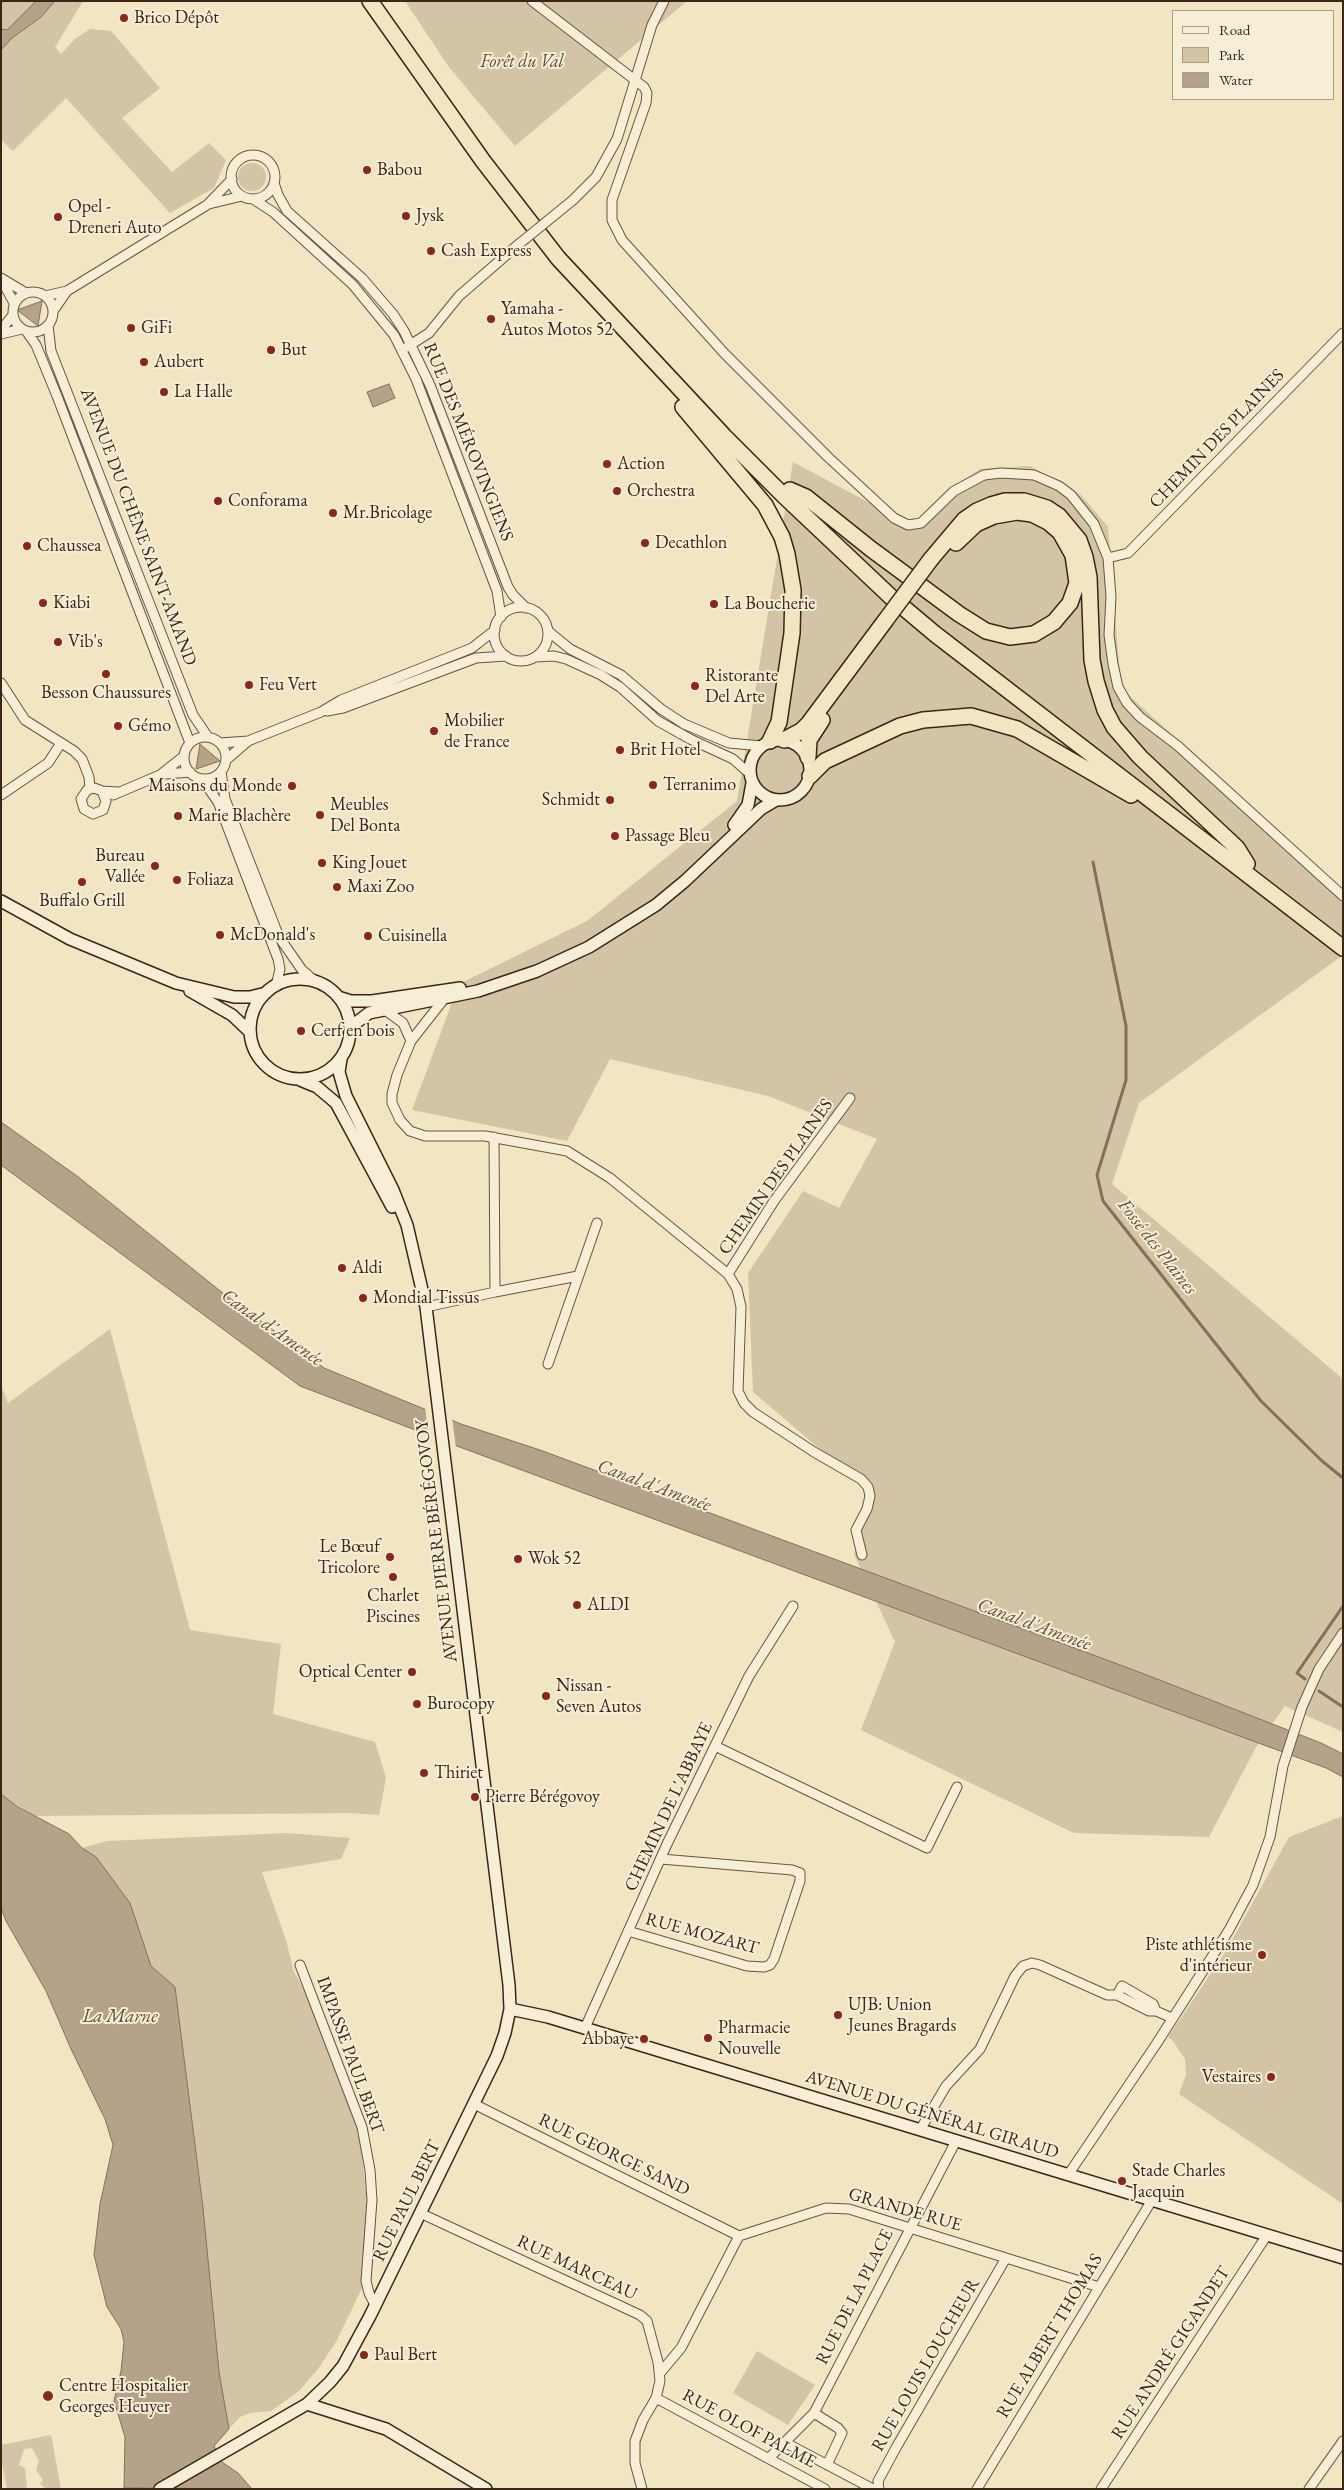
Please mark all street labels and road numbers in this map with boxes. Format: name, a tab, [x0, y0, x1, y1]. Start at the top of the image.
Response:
street label: RUE DES MÉROVINGIENS	[418, 340, 518, 544]
street label: CHEMIN DES PLAINES	[1145, 365, 1289, 513]
street label: AVENUE DU CHÊNE SAINT-AMAND	[75, 385, 201, 669]
street label: CHEMIN DES PLAINES	[714, 1095, 838, 1259]
street label: AVENUE PIERRE BÉRÉGOVOY	[411, 1418, 463, 1664]
street label: CHEMIN DE L'ABBAYE	[620, 1719, 718, 1895]
street label: RUE MOZART	[643, 1909, 761, 1959]
street label: IMPASSE PAUL BERT	[312, 1974, 388, 2136]
street label: AVENUE DU GÉNÉRAL GIRAUD	[803, 2066, 1061, 2164]
street label: RUE GEORGE SAND	[535, 2109, 693, 2201]
street label: RUE PAUL BERT	[368, 2137, 446, 2265]
street label: GRANDE RUE	[846, 2183, 964, 2237]
street label: RUE DE LA PLACE	[812, 2226, 898, 2368]
street label: RUE MARCEAU	[514, 2231, 640, 2305]
street label: RUE ALBERT THOMAS	[992, 2250, 1108, 2422]
street label: RUE ANDRÉ GIGANDET	[1107, 2263, 1235, 2443]
street label: RUE LOUIS LOUCHEUR	[867, 2274, 985, 2456]
street label: RUE OLOF PALME	[678, 2385, 820, 2473]

